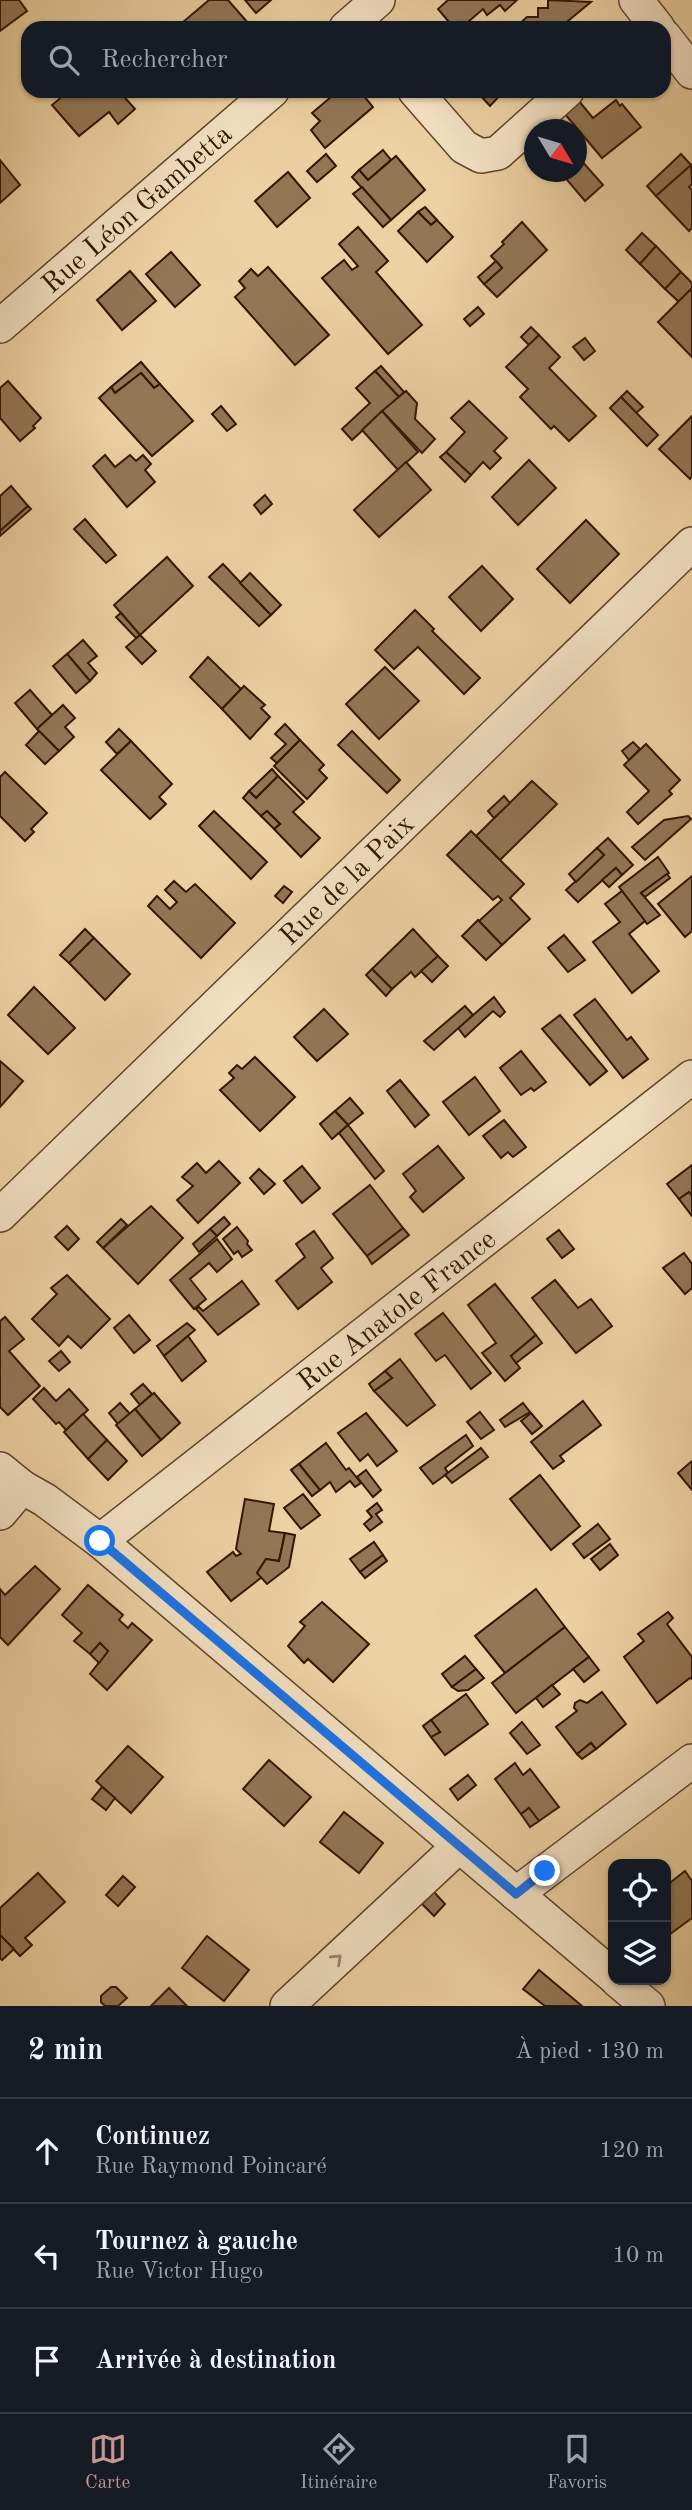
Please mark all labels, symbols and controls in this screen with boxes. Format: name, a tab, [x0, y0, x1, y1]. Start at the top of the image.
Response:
search box	[21, 21, 671, 98]
icon: search	[45, 41, 83, 79]
text: Rechercher	[101, 47, 228, 73]
north arrow	[524, 119, 587, 182]
street label: Rue Léon Gambetta	[38, 121, 238, 300]
street label: Rue de la Paix	[276, 811, 420, 952]
street label: Rue Anatole France	[294, 1226, 502, 1397]
route start	[84, 1525, 115, 1556]
route end	[529, 1855, 560, 1886]
map controls	[608, 1859, 671, 1985]
button: locate	[608, 1859, 671, 1922]
button: layers	[608, 1922, 671, 1985]
one-way arrow	[329, 1955, 342, 1968]
text: 2 min	[28, 2036, 103, 2066]
text: À pied · 130 m	[515, 2040, 664, 2063]
text: Continuez	[95, 2124, 210, 2150]
icon: ahead	[28, 2132, 66, 2170]
text: 120 m	[599, 2139, 664, 2162]
text: Rue Raymond Poincaré	[95, 2155, 327, 2178]
text: Tournez à gauche	[95, 2229, 298, 2255]
icon: left	[28, 2237, 66, 2275]
text: 10 m	[613, 2244, 664, 2267]
text: Rue Victor Hugo	[95, 2260, 263, 2283]
icon: arrive	[28, 2342, 66, 2380]
text: Arrivée à destination	[95, 2348, 337, 2374]
tab: Carte	[85, 2430, 130, 2495]
tab: Itinéraire	[300, 2430, 377, 2495]
tab: Favoris	[547, 2430, 607, 2495]

